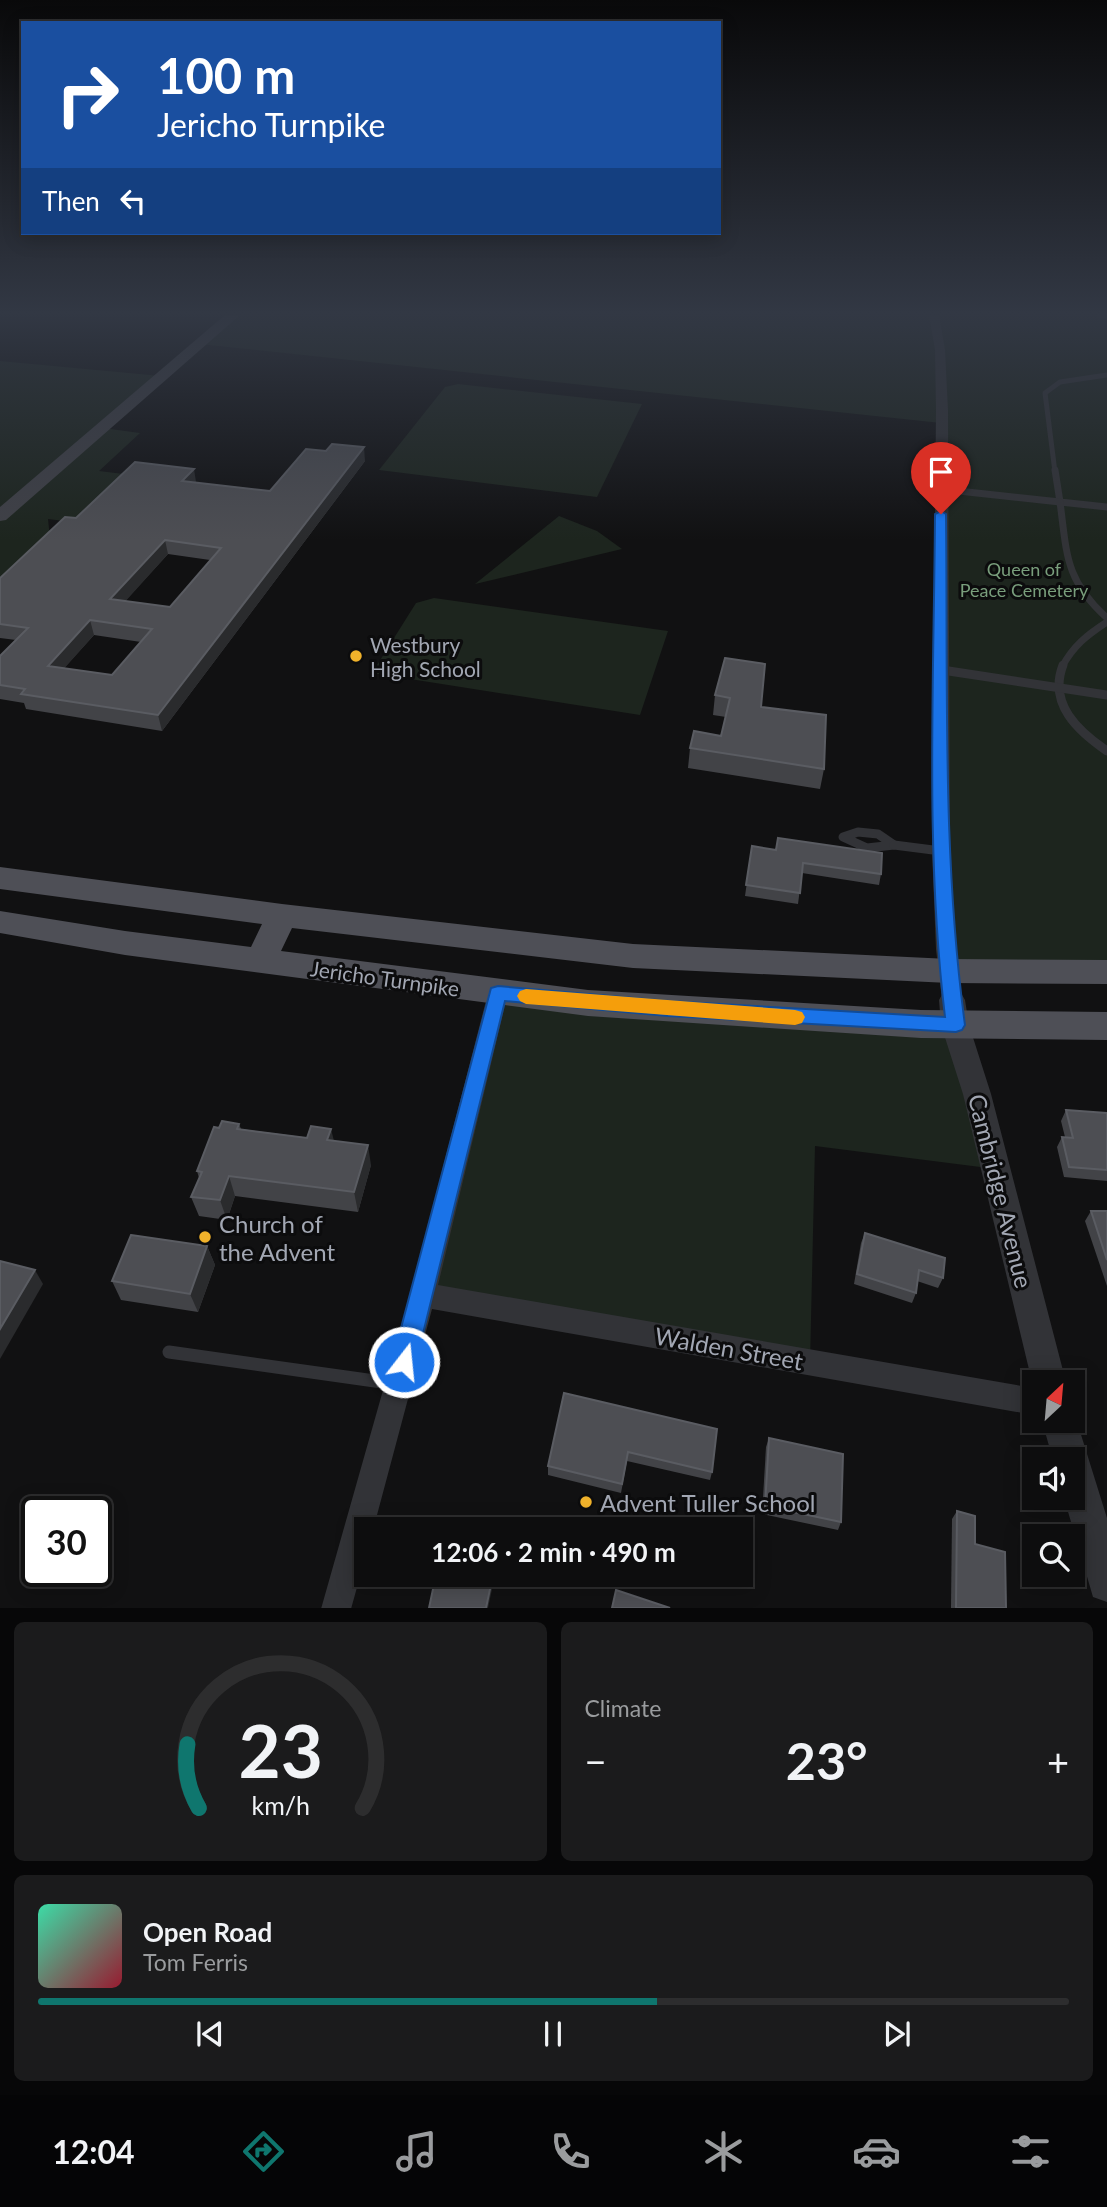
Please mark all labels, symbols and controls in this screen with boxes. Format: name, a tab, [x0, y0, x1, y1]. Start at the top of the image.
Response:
text: 100 m	[157, 46, 295, 104]
icon: right	[42, 49, 133, 140]
text: Jericho Turnpike	[157, 105, 385, 144]
icon: left	[114, 182, 152, 220]
text: Then	[42, 185, 100, 217]
pin	[911, 442, 971, 514]
icon: arrive	[922, 453, 960, 491]
park label: Queen of Peace Cemetery	[960, 558, 1089, 601]
place label: Westbury High School	[370, 632, 481, 681]
marker: Westbury High School	[348, 648, 364, 664]
street label: Jericho Turnpike	[309, 955, 461, 1001]
street label: Cambridge Avenue	[963, 1091, 1039, 1291]
place label: Church of the Advent	[219, 1209, 335, 1266]
marker: Church of the Advent	[197, 1229, 213, 1245]
street label: Walden Street	[653, 1321, 806, 1375]
position arrow	[367, 1325, 441, 1399]
north arrow	[1022, 1370, 1085, 1433]
map controls	[1022, 1370, 1085, 1587]
button: sound	[1022, 1447, 1085, 1510]
place label: Advent Tuller School	[600, 1488, 816, 1517]
marker: Advent Tuller School	[578, 1494, 594, 1510]
speed limit sign: 30	[21, 1496, 112, 1587]
button: search	[1022, 1524, 1085, 1587]
text: 12:06 · 2 min · 490 m	[431, 1536, 676, 1568]
text: Climate	[585, 1694, 661, 1722]
text: 23	[238, 1706, 322, 1794]
text: 23°	[786, 1729, 868, 1791]
text: −	[585, 1738, 607, 1784]
text: +	[1047, 1738, 1069, 1784]
text: km/h	[251, 1789, 310, 1819]
text: Open Road	[143, 1916, 272, 1948]
text: Tom Ferris	[143, 1948, 248, 1976]
icon: previous	[191, 2015, 229, 2053]
icon: pause	[534, 2015, 572, 2053]
icon: next	[878, 2015, 916, 2053]
icon: directions	[239, 2127, 288, 2176]
icon: music	[392, 2127, 441, 2176]
icon: phone	[546, 2127, 595, 2176]
icon: climate	[699, 2127, 748, 2176]
icon: car	[852, 2127, 901, 2176]
icon: filters	[1006, 2127, 1055, 2176]
text: 12:04	[52, 2132, 135, 2171]

